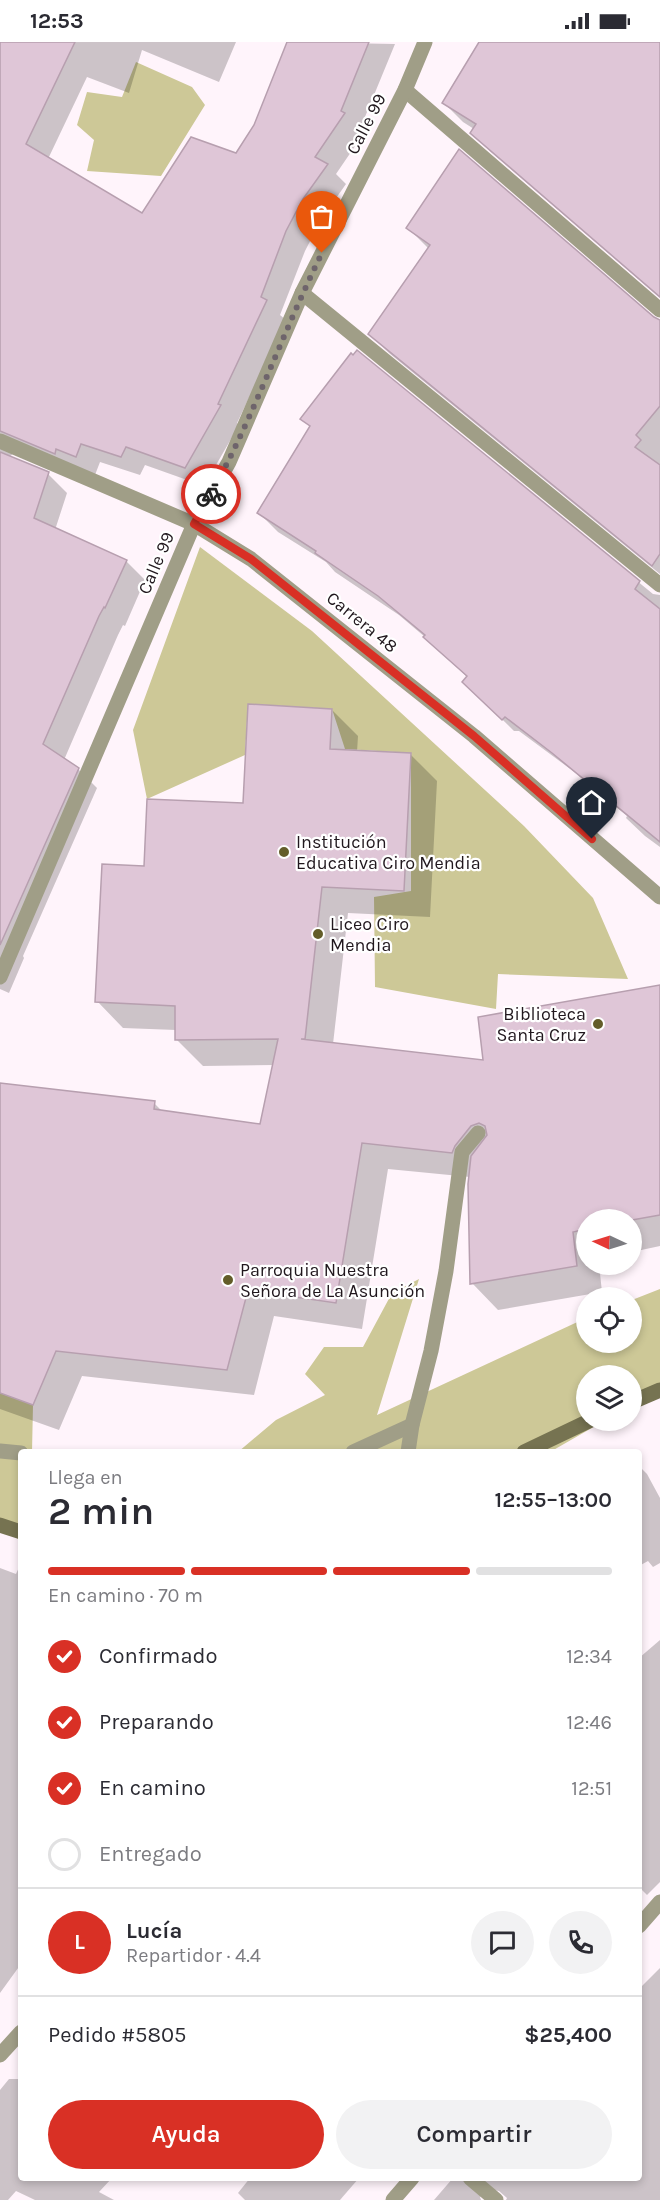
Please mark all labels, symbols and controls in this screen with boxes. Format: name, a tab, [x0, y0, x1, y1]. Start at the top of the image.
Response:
text: 12:53	[30, 8, 84, 34]
street label: Calle 99	[341, 90, 391, 158]
pin	[296, 191, 347, 253]
icon: bag	[305, 200, 338, 233]
courier	[181, 464, 241, 524]
icon: bike	[195, 478, 228, 511]
street label: Calle 99	[133, 529, 179, 597]
street label: Carrera 48	[322, 587, 402, 657]
pin	[566, 777, 617, 839]
icon: home	[575, 786, 608, 819]
place label: Institución Educativa Ciro Mendia	[296, 831, 481, 874]
marker: Institución Educativa Ciro Mendia	[277, 845, 291, 859]
place label: Liceo Ciro Mendia	[330, 913, 409, 956]
marker: Liceo Ciro Mendia	[311, 927, 325, 941]
place label: Biblioteca Santa Cruz	[496, 1003, 586, 1046]
marker: Biblioteca Santa Cruz	[591, 1017, 605, 1031]
north arrow	[576, 1209, 642, 1275]
map controls	[576, 1209, 642, 1431]
place label: Parroquia Nuestra Señora de La Asunción	[240, 1259, 425, 1302]
marker: Parroquia Nuestra Señora de La Asunción	[221, 1273, 235, 1287]
button: locate	[576, 1287, 642, 1353]
button: layers	[576, 1365, 642, 1431]
text: Llega en	[48, 1466, 123, 1489]
text: 12:55–13:00	[495, 1487, 612, 1513]
text: 2 min	[48, 1488, 154, 1534]
text: En camino · 70 m	[48, 1584, 203, 1607]
icon: check	[48, 1640, 81, 1673]
text: Confirmado	[99, 1643, 218, 1669]
text: 12:34	[566, 1645, 612, 1668]
icon: check	[48, 1706, 81, 1739]
text: Preparando	[99, 1709, 214, 1735]
text: 12:46	[567, 1711, 612, 1734]
icon: check	[48, 1772, 81, 1805]
text: En camino	[99, 1775, 206, 1801]
text: 12:51	[571, 1777, 612, 1800]
text: Entregado	[99, 1841, 202, 1867]
button: chat	[471, 1911, 534, 1974]
button: phone	[549, 1911, 612, 1974]
text: Lucía	[126, 1918, 182, 1944]
text: L	[74, 1929, 85, 1955]
text: Repartidor · 4.4	[126, 1944, 261, 1967]
text: Pedido #5805	[48, 2022, 187, 2048]
text: $25,400	[524, 2022, 612, 2048]
button: Ayuda	[48, 2100, 324, 2169]
button: Compartir	[336, 2100, 612, 2169]

